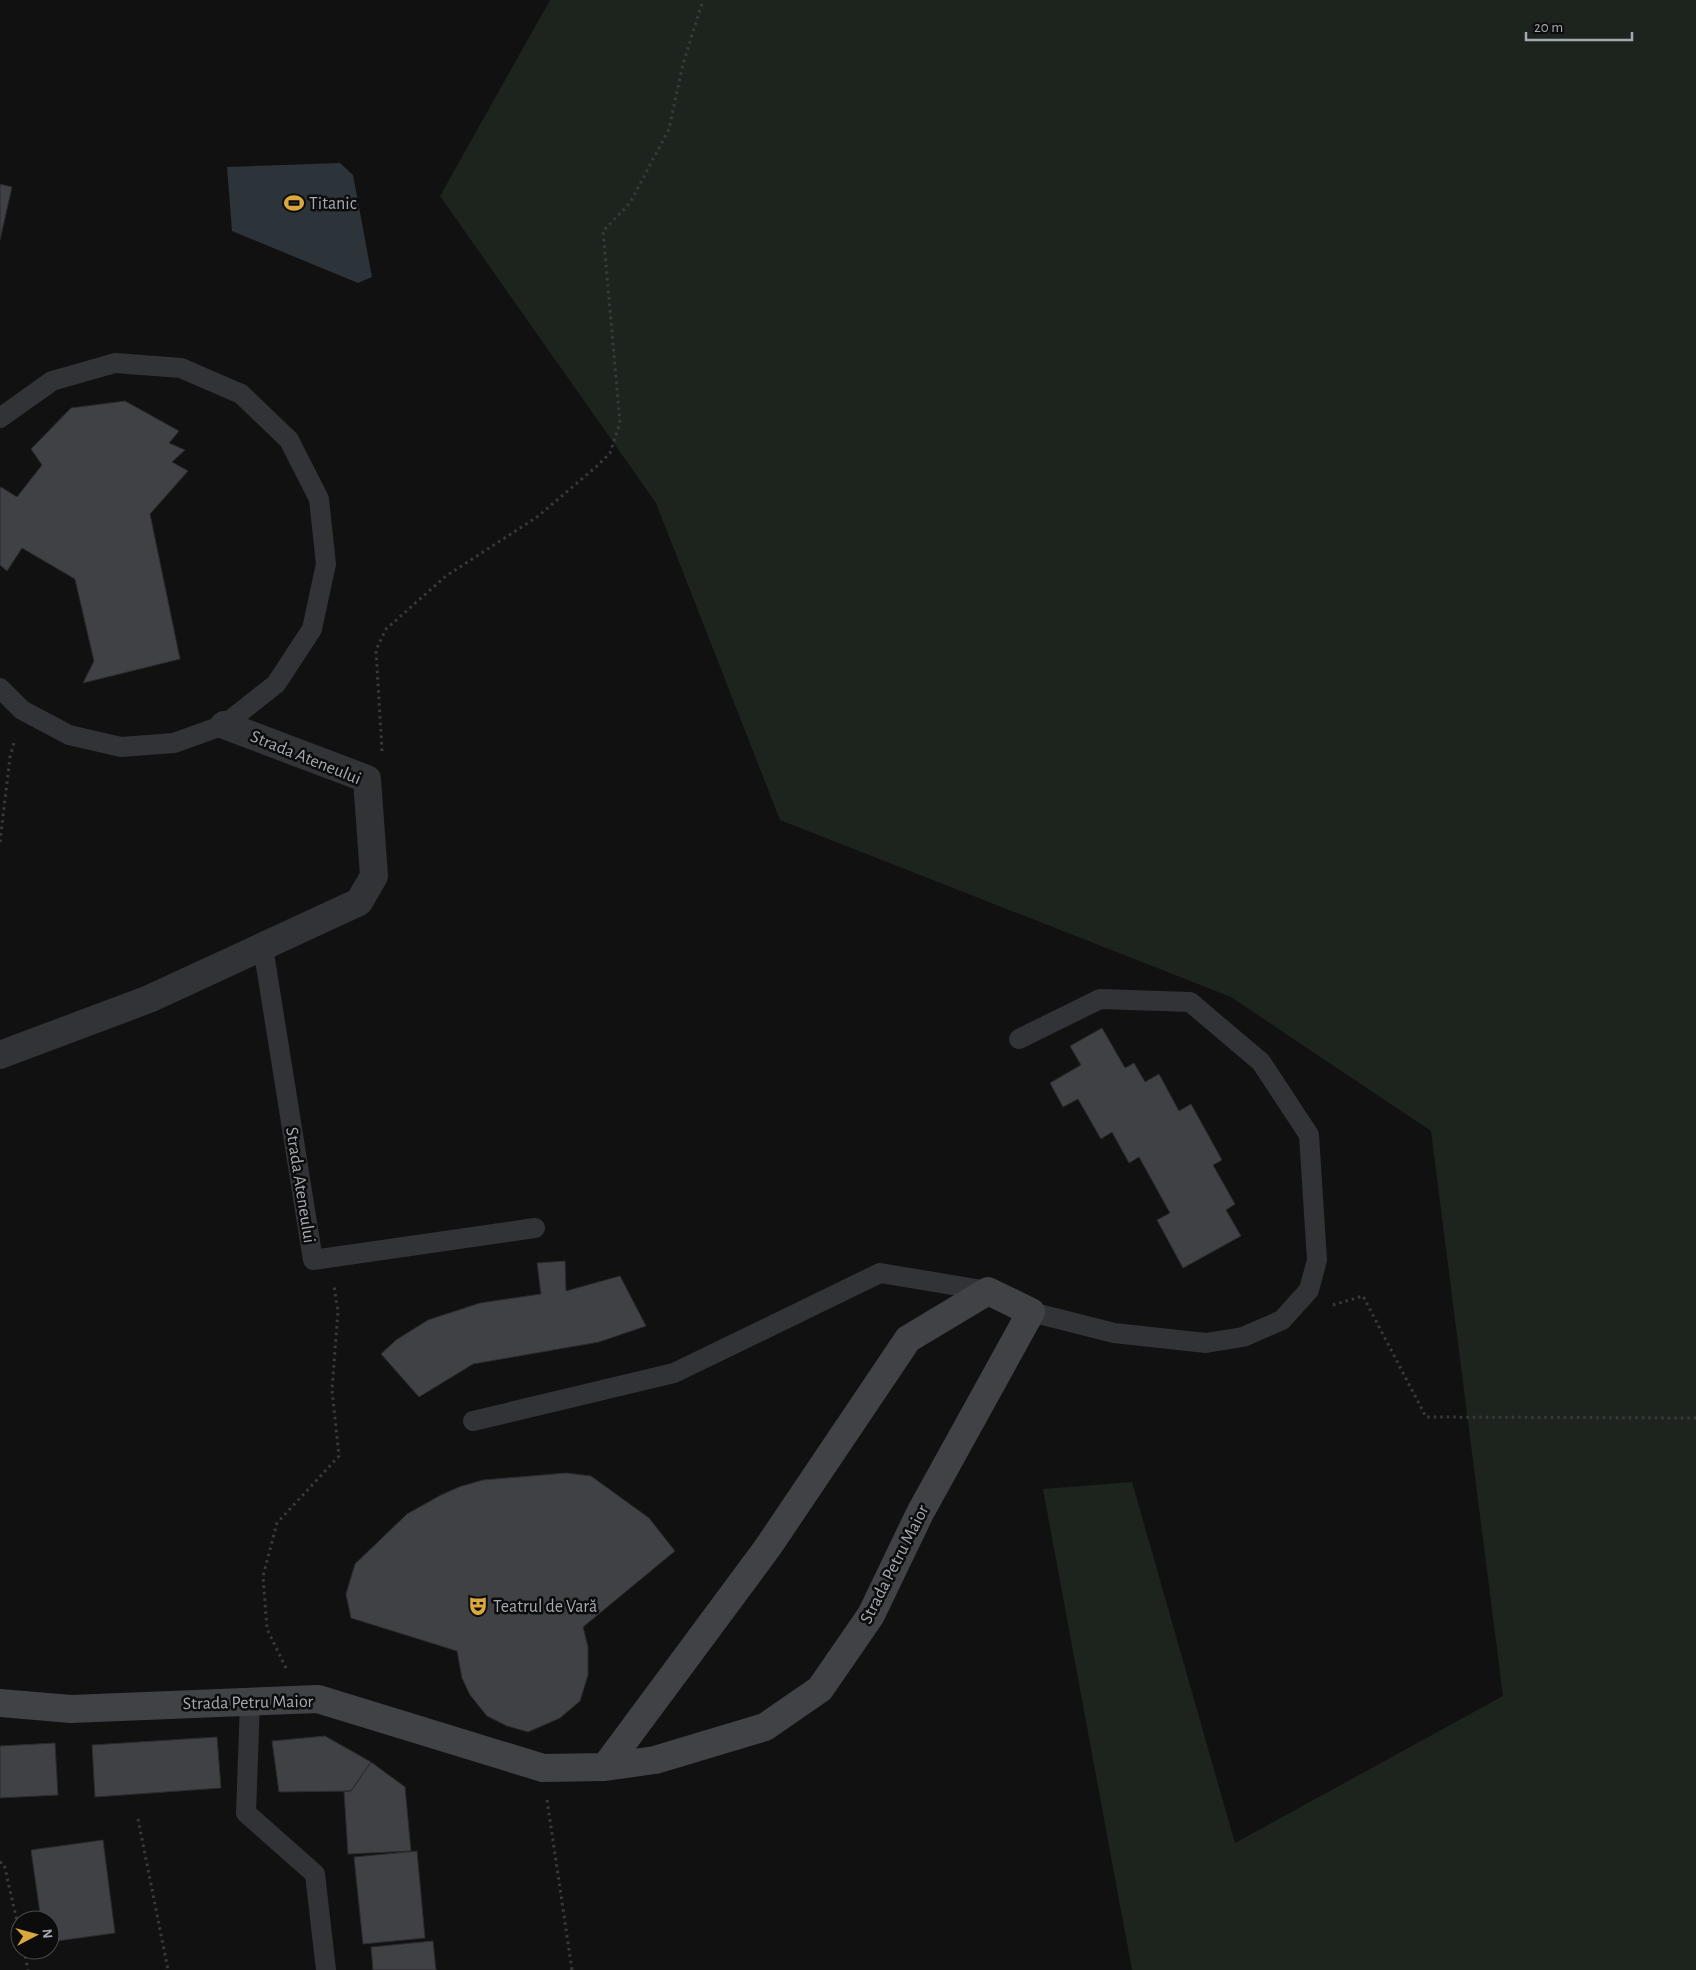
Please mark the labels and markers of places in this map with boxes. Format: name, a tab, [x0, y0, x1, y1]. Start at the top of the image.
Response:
sports icon: Titanic	[283, 192, 305, 214]
place label: Titanic	[309, 195, 357, 213]
theatre icon: Teatrul de Vară	[467, 1595, 489, 1617]
place label: Teatrul de Vară	[493, 1598, 597, 1616]

